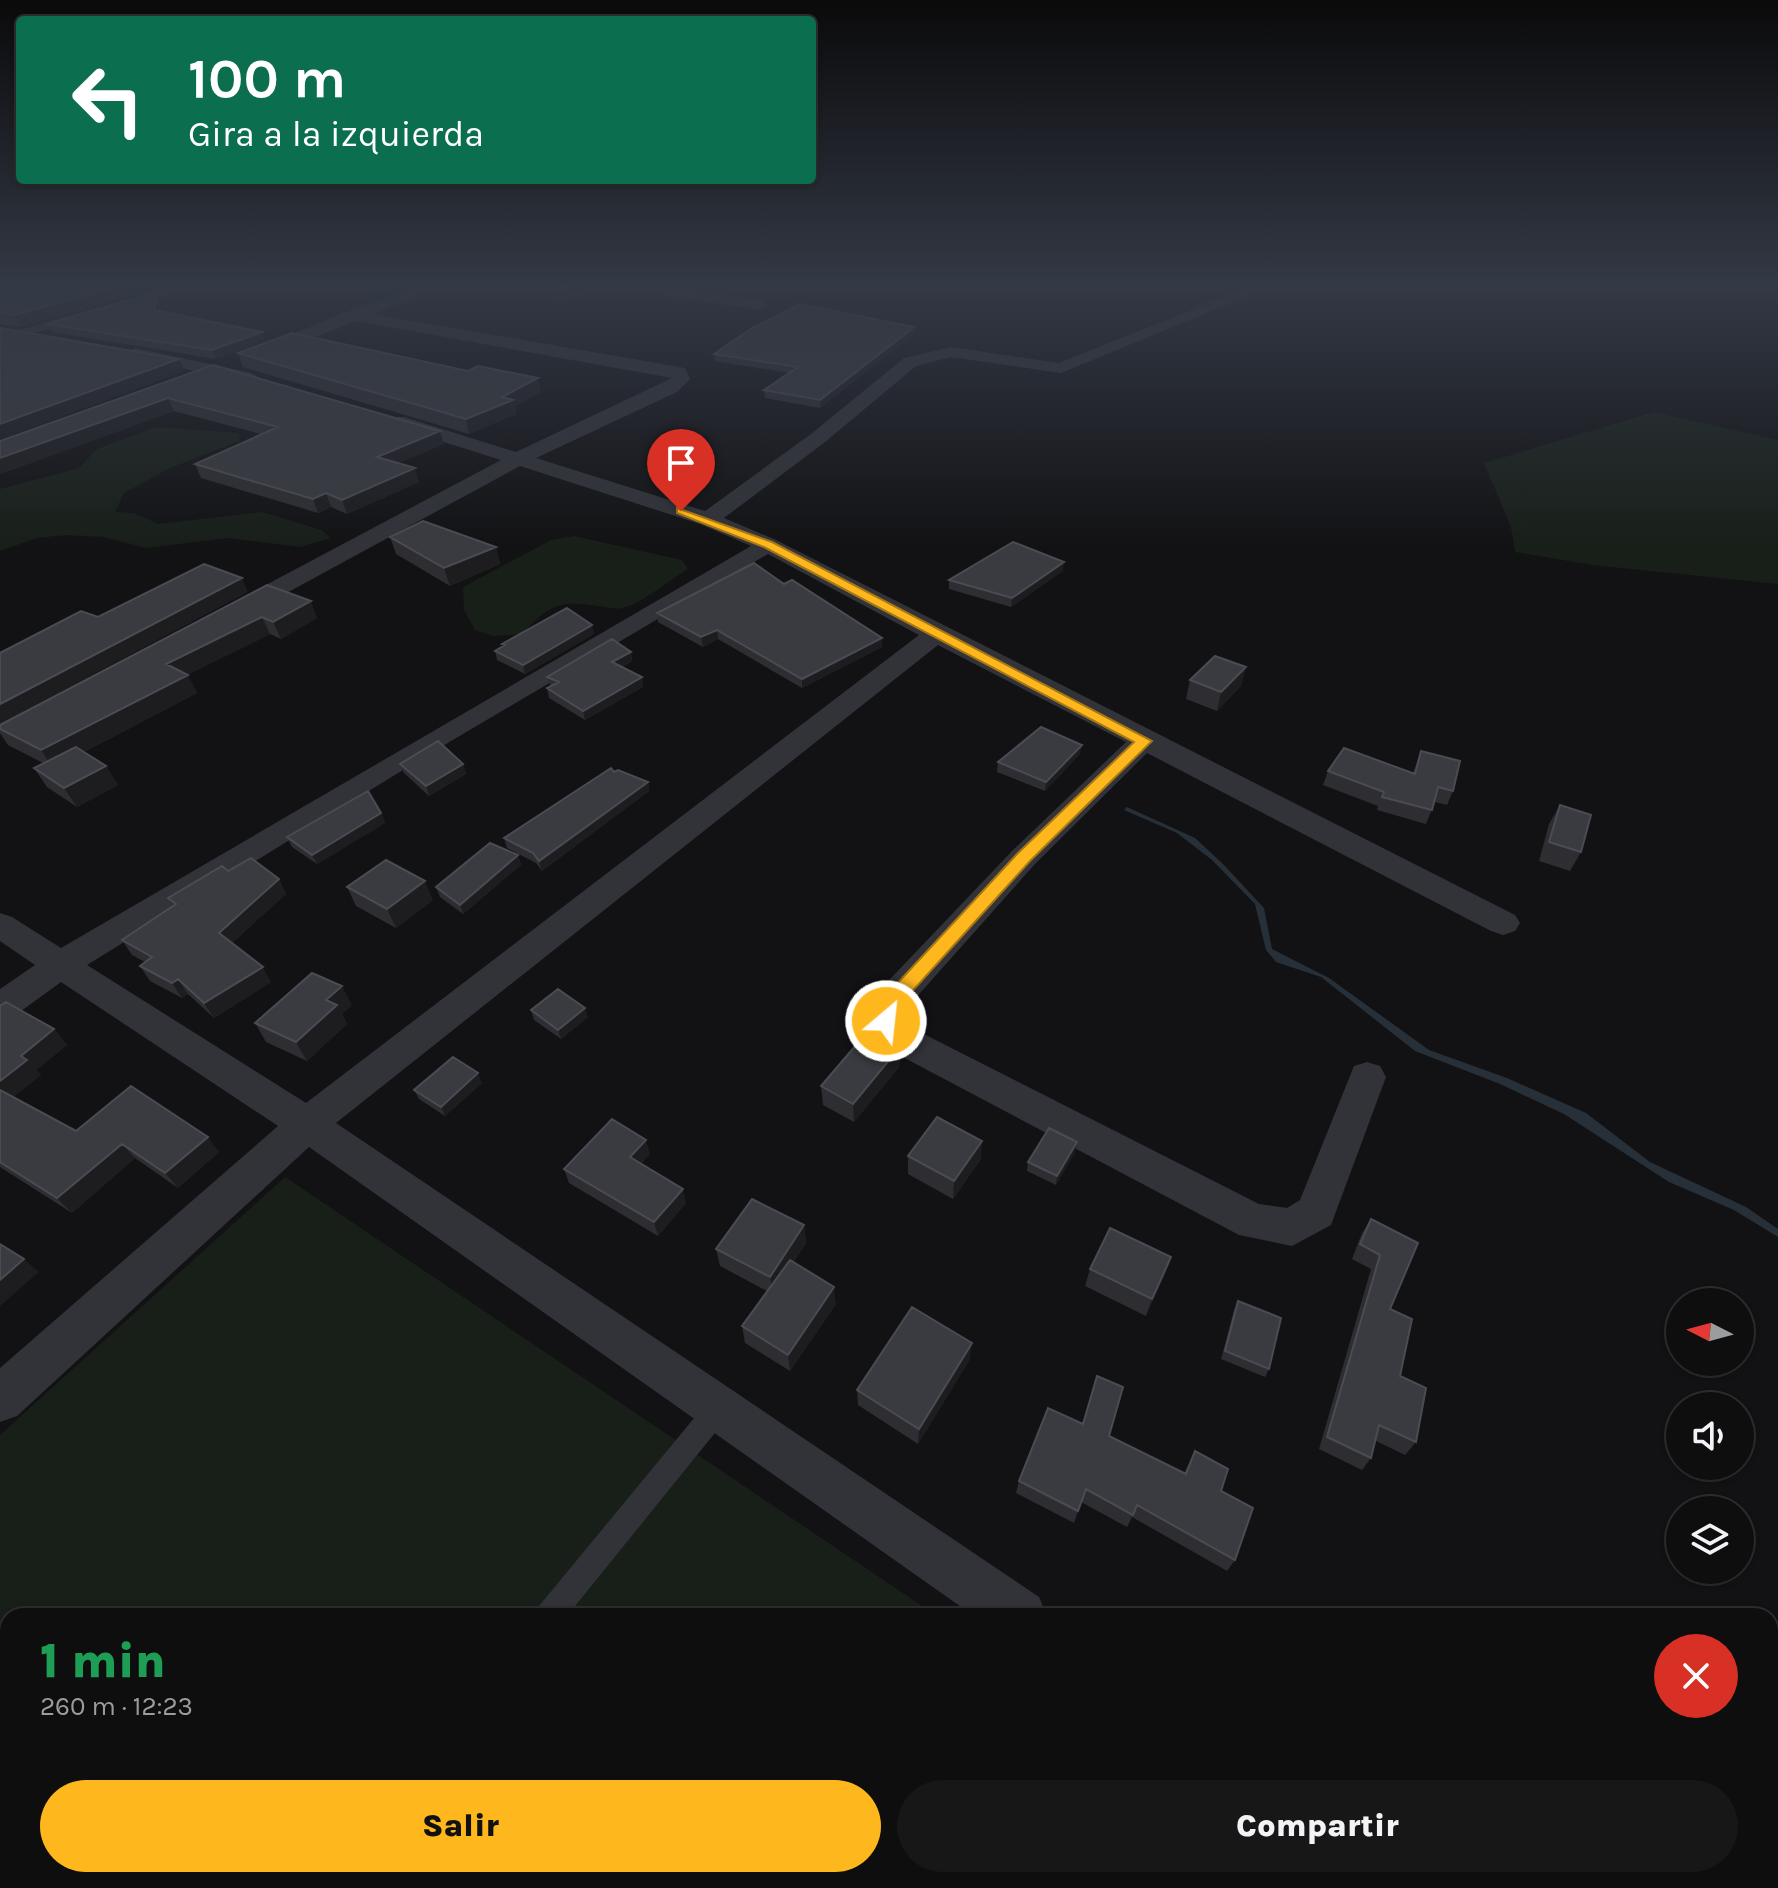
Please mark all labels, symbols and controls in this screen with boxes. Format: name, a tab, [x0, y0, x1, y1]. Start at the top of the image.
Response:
text: 100 m	[188, 46, 346, 111]
icon: left	[56, 48, 160, 152]
text: Gira a la izquierda	[188, 113, 484, 155]
pin	[647, 429, 715, 511]
icon: arrive	[659, 441, 703, 485]
position arrow	[844, 979, 928, 1063]
north arrow	[1666, 1288, 1754, 1376]
map controls	[1666, 1288, 1754, 1584]
button: sound	[1666, 1392, 1754, 1480]
button: layers	[1666, 1496, 1754, 1584]
text: 1 min	[40, 1633, 166, 1689]
button: close	[1654, 1634, 1738, 1718]
text: 260 m · 12:23	[40, 1691, 193, 1722]
button: Salir	[40, 1780, 881, 1872]
button: Compartir	[897, 1780, 1738, 1872]

